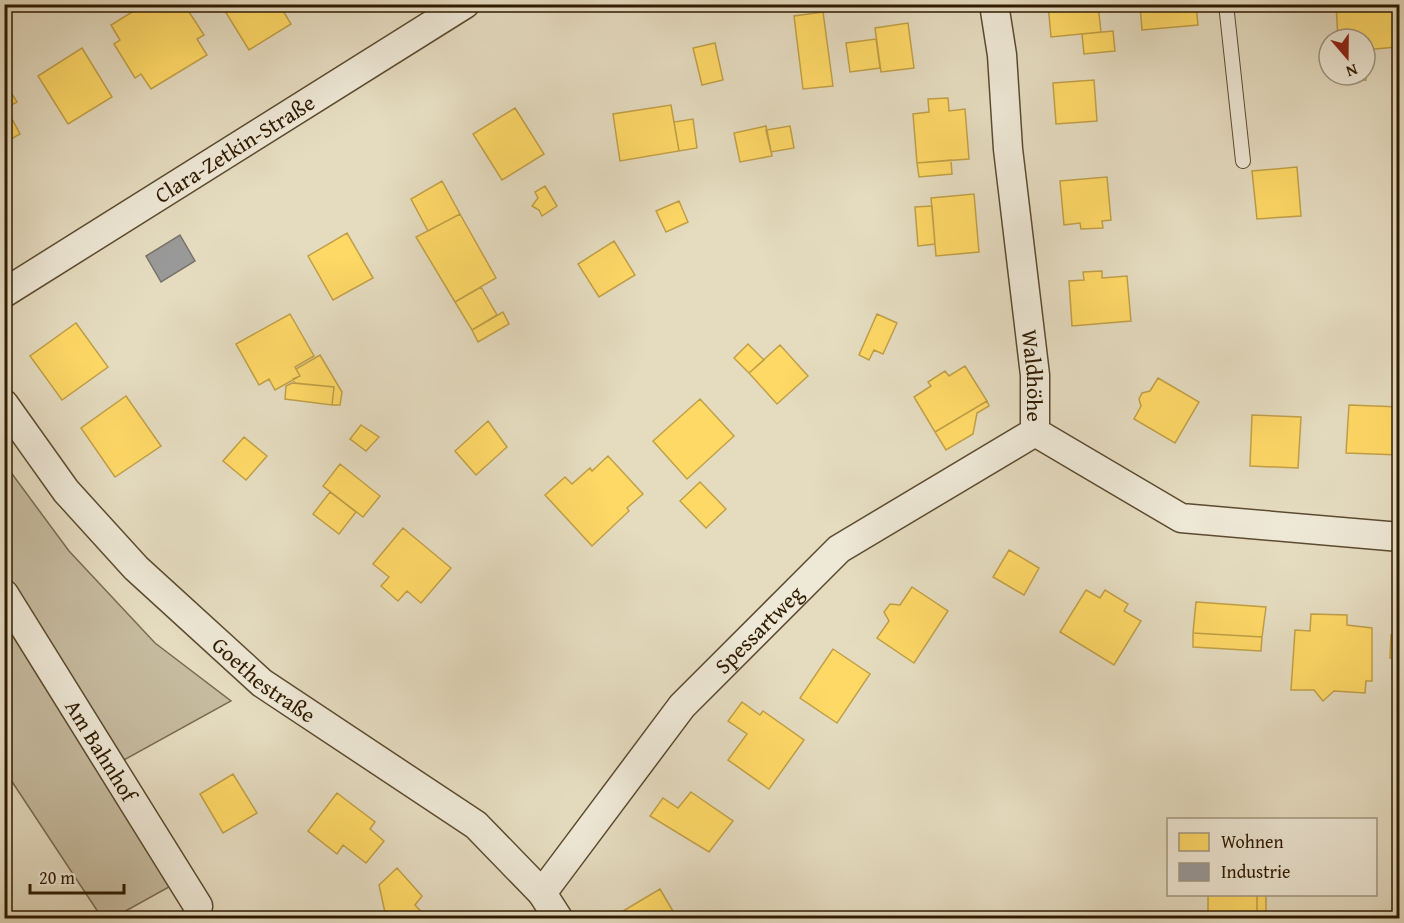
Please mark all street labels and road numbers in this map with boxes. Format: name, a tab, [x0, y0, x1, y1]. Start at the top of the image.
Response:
street label: Clara-Zetkin-Straße	[148, 86, 321, 211]
street label: Waldhöhe	[1014, 328, 1051, 422]
street label: Spessartweg	[707, 578, 810, 681]
street label: Goethestraße	[205, 629, 322, 730]
street label: Am Bahnhof	[57, 693, 147, 810]

